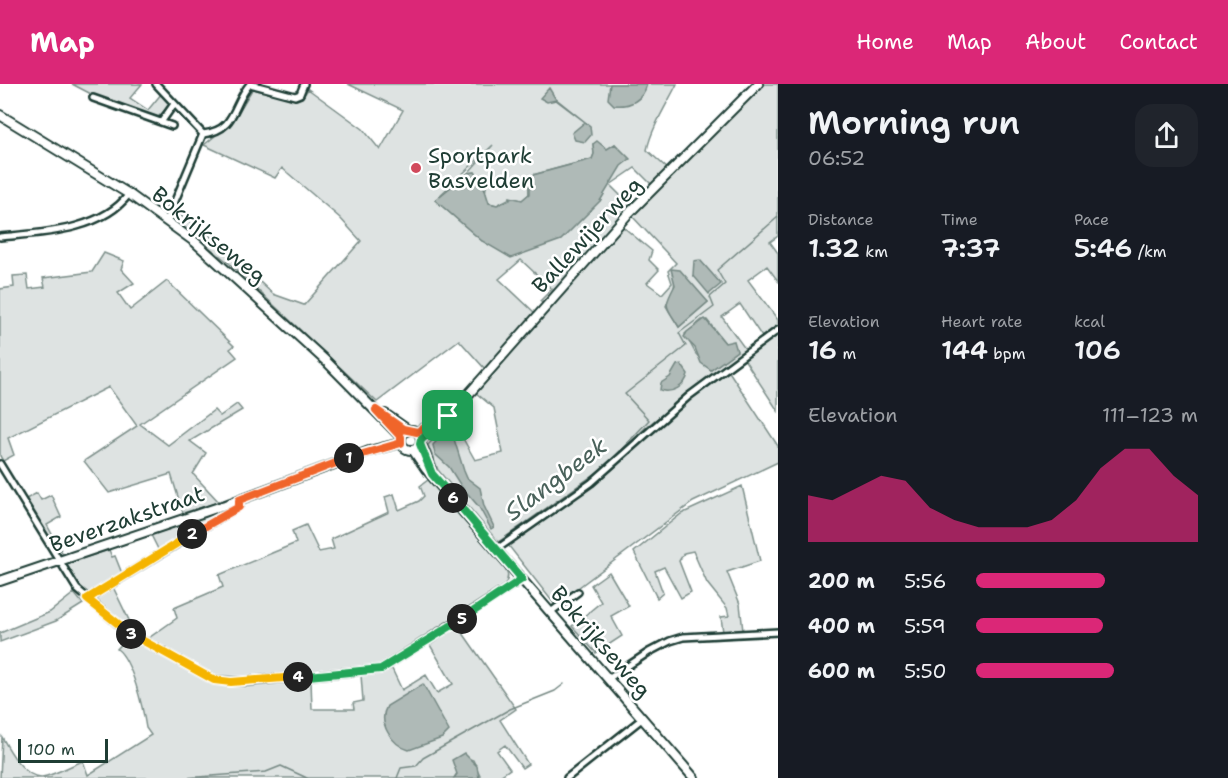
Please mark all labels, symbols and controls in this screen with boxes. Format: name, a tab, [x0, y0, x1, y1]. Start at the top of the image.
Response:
text: Map	[30, 23, 95, 61]
text: Home	[856, 28, 914, 56]
text: Map	[947, 28, 992, 56]
text: About	[1025, 28, 1086, 56]
text: Contact	[1119, 28, 1198, 56]
text: Morning run	[808, 100, 1020, 145]
button: share	[1135, 104, 1198, 167]
place label: Sportpark Basvelden	[428, 141, 534, 195]
text: 06:52	[808, 145, 865, 171]
marker: Sportpark Basvelden	[409, 161, 423, 175]
street label: Ballewijerweg	[526, 171, 648, 299]
street label: Bokrijkseweg	[146, 180, 272, 290]
text: Distance	[808, 209, 874, 230]
text: Time	[941, 209, 978, 230]
text: Pace	[1074, 209, 1109, 230]
text: 1.32	[808, 230, 860, 265]
text: 7:37	[941, 230, 1000, 265]
text: 5:46	[1074, 230, 1133, 265]
text: km	[860, 241, 888, 262]
text: /km	[1133, 241, 1167, 262]
text: Elevation	[808, 311, 880, 332]
text: Heart rate	[941, 311, 1023, 332]
text: kcal	[1074, 311, 1105, 332]
text: 16	[808, 332, 837, 367]
text: 144	[941, 332, 988, 367]
text: 106	[1074, 332, 1121, 367]
text: m	[837, 343, 856, 364]
text: bpm	[988, 343, 1026, 364]
pin	[422, 390, 473, 441]
icon: arrive	[431, 399, 464, 432]
text: Elevation	[808, 402, 898, 428]
text: 111–123 m	[1102, 402, 1198, 428]
water label: Slangbeek	[498, 430, 614, 528]
pin: 1	[334, 443, 364, 473]
text: 1	[345, 447, 353, 468]
street label: Beverzakstraat	[46, 479, 208, 559]
pin: 6	[438, 483, 468, 513]
text: 6	[447, 487, 459, 508]
pin: 2	[177, 519, 207, 549]
text: 2	[186, 523, 198, 544]
text: 200 m	[808, 568, 875, 594]
text: 5:56	[904, 568, 947, 594]
street label: Bokrijkseweg	[544, 580, 658, 704]
pin: 5	[447, 604, 477, 634]
text: 5	[457, 608, 467, 629]
text: 400 m	[808, 613, 875, 639]
text: 5:59	[904, 613, 946, 639]
pin: 3	[116, 619, 146, 649]
text: 3	[125, 623, 137, 644]
text: 600 m	[808, 658, 875, 684]
text: 5:50	[904, 658, 947, 684]
pin: 4	[283, 662, 313, 692]
text: 4	[292, 666, 304, 687]
scale bar	[18, 736, 108, 764]
text: 100 m	[27, 739, 75, 760]

